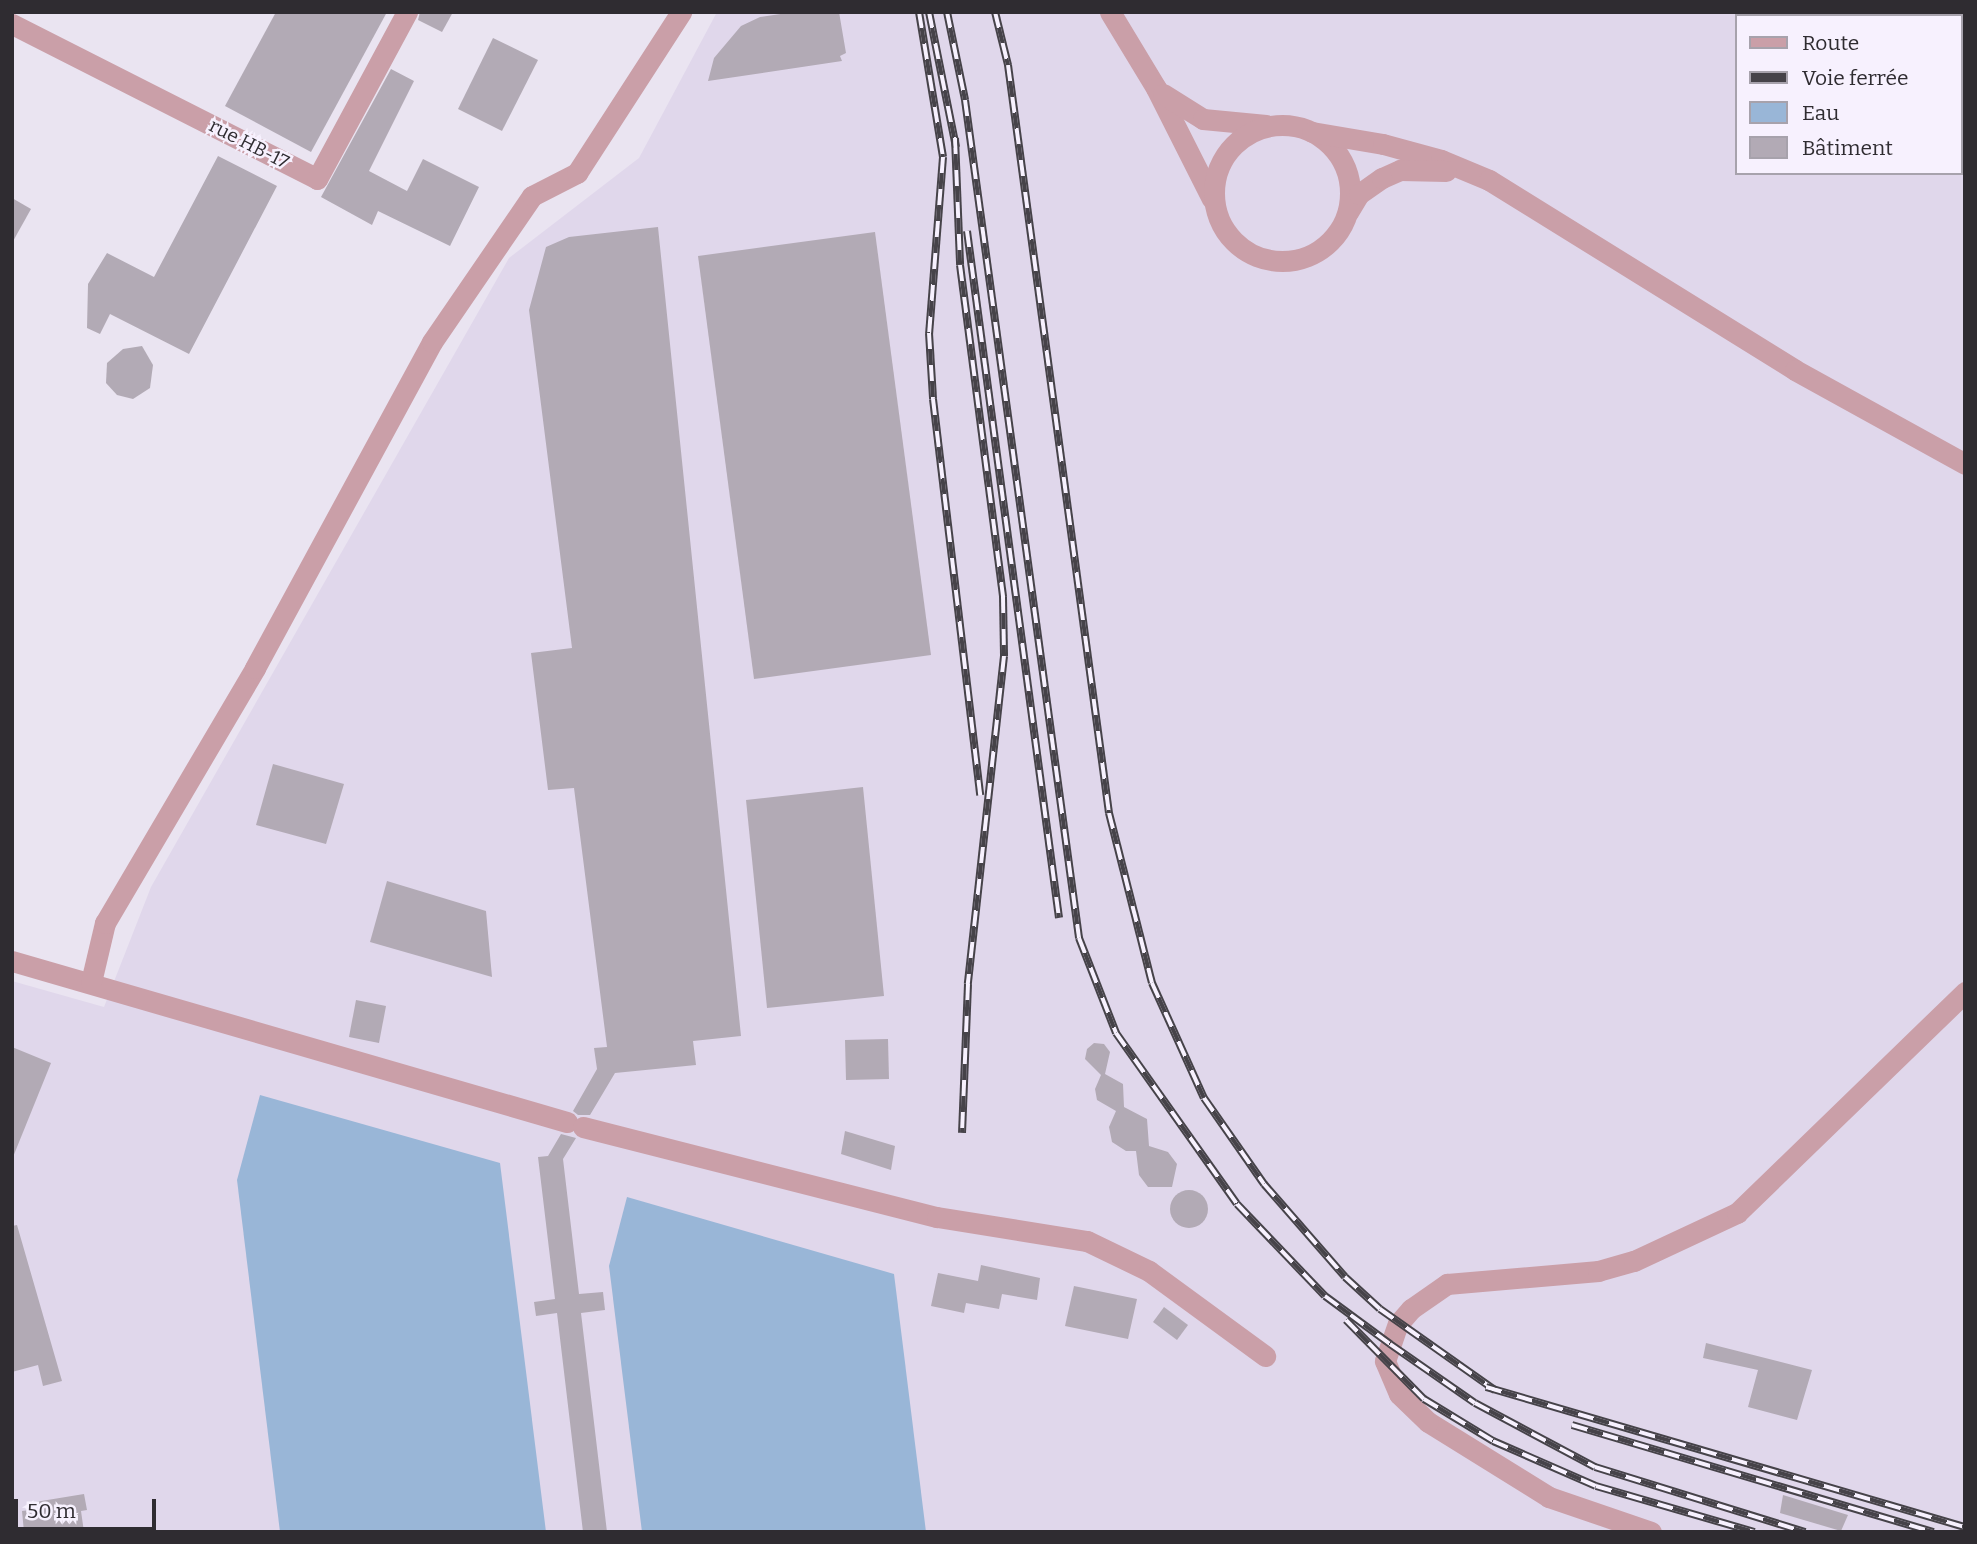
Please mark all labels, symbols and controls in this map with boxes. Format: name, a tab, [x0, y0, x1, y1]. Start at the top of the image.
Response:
legend	[1736, 14, 1963, 175]
text: Route	[1802, 30, 1859, 56]
text: Voie ferrée	[1802, 65, 1908, 91]
text: Eau	[1802, 100, 1839, 126]
street label: rue HB-17	[205, 114, 293, 174]
text: Bâtiment	[1802, 135, 1893, 161]
scale bar	[18, 1484, 159, 1528]
text: 50 m	[27, 1498, 76, 1524]

